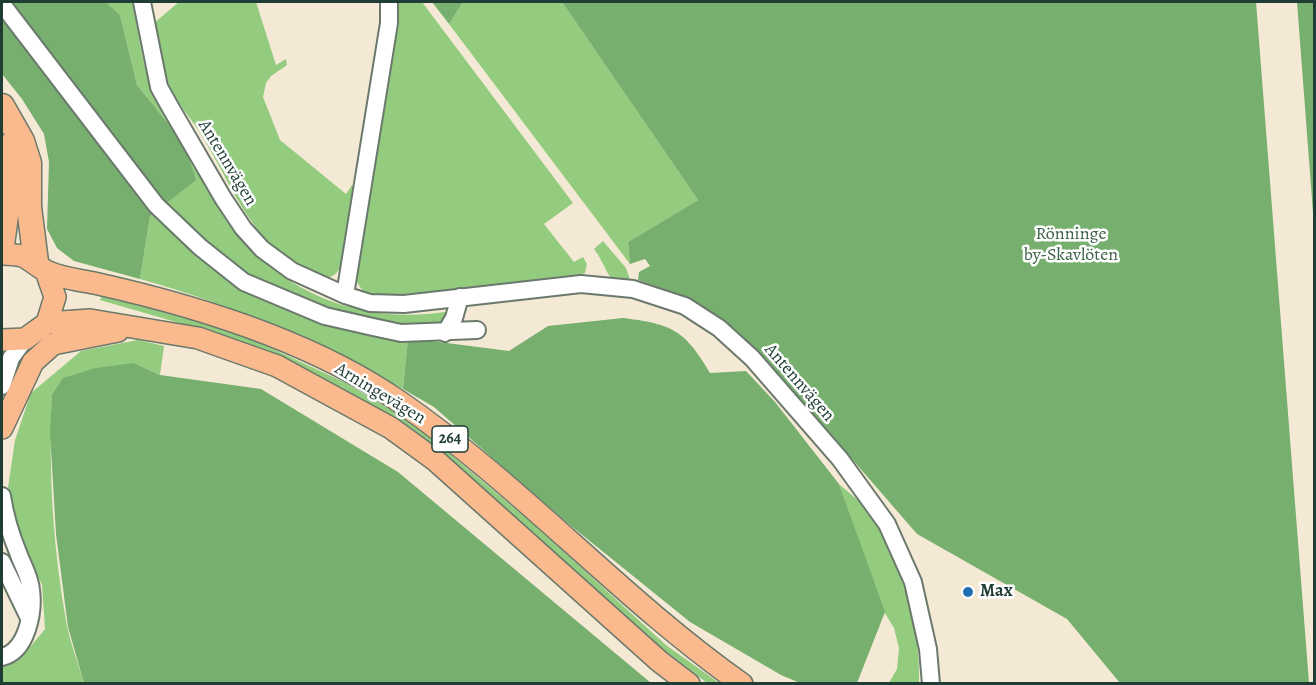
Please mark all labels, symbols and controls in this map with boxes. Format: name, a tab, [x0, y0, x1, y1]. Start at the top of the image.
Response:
street label: Antennvägen	[193, 116, 261, 210]
park label: Rönninge by-Skavlöten	[1024, 224, 1118, 266]
street label: Antennvägen	[759, 340, 839, 426]
street label: Arningevägen	[331, 358, 429, 430]
road number: 264	[432, 426, 468, 452]
place label: Max	[980, 581, 1013, 603]
marker: Max	[961, 585, 975, 599]

